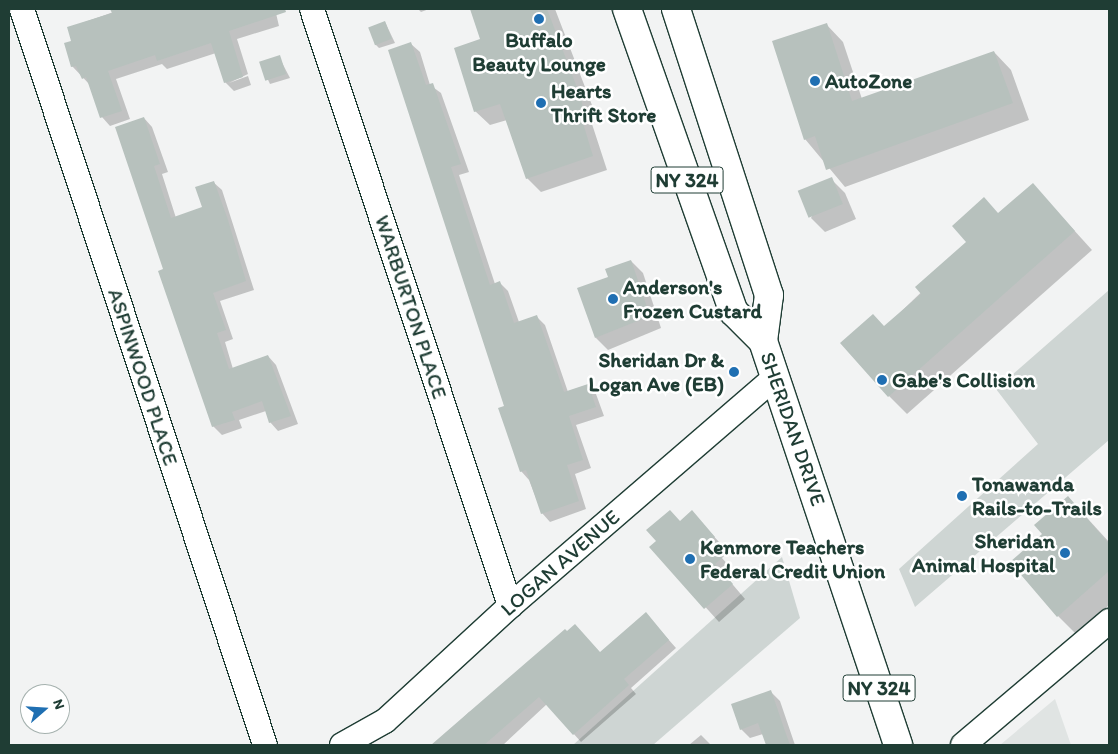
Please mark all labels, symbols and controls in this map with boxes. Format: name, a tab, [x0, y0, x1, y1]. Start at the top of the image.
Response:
marker: Buffalo Beauty Lounge	[533, 13, 545, 25]
place label: Buffalo Beauty Lounge	[472, 27, 606, 77]
place label: AutoZone	[825, 68, 912, 94]
marker: AutoZone	[809, 75, 821, 87]
place label: Hearts Thrift Store	[551, 78, 656, 128]
marker: Hearts Thrift Store	[535, 97, 547, 109]
road number: NY 324	[650, 162, 724, 198]
street label: WARBURTON PLACE	[369, 212, 453, 402]
place label: Anderson's Frozen Custard	[623, 274, 761, 324]
street label: ASPINWOOD PLACE	[103, 285, 183, 469]
marker: Anderson's Frozen Custard	[607, 293, 619, 305]
place label: Sheridan Dr & Logan Ave (EB)	[589, 347, 724, 397]
street label: SHERIDAN DRIVE	[755, 349, 831, 509]
marker: Sheridan Dr & Logan Ave (EB)	[728, 366, 740, 378]
place label: Gabe's Collision	[892, 367, 1035, 393]
marker: Gabe's Collision	[876, 374, 888, 386]
place label: Tonawanda Rails-to-Trails	[972, 471, 1102, 521]
marker: Tonawanda Rails-to-Trails	[956, 490, 968, 502]
street label: LOGAN AVENUE	[496, 505, 624, 621]
place label: Sheridan Animal Hospital	[911, 528, 1055, 578]
place label: Kenmore Teachers Federal Credit Union	[700, 534, 885, 584]
marker: Sheridan Animal Hospital	[1059, 547, 1071, 559]
marker: Kenmore Teachers Federal Credit Union	[684, 553, 696, 565]
road number: NY 324	[842, 670, 916, 706]
north arrow	[20, 684, 70, 734]
text: N	[49, 697, 68, 712]

